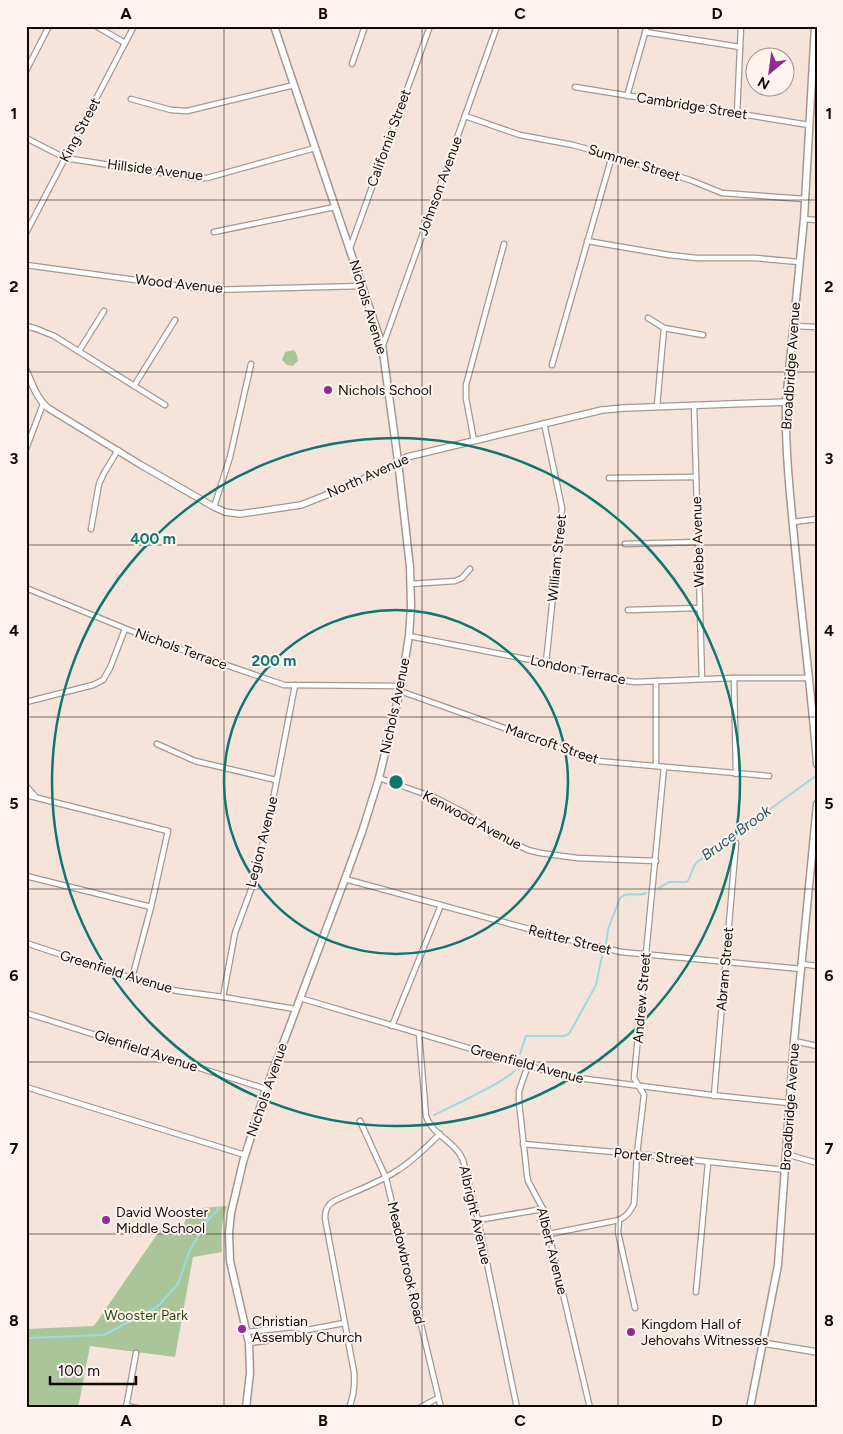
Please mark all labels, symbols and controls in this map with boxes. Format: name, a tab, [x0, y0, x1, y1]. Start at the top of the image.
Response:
text: A	[120, 4, 132, 23]
text: B	[318, 4, 328, 23]
text: C	[514, 4, 526, 23]
text: D	[711, 4, 723, 23]
north arrow	[746, 48, 796, 98]
text: N	[755, 73, 773, 93]
street label: California Street	[364, 87, 414, 189]
street label: Cambridge Street	[635, 89, 749, 123]
street label: King Street	[56, 95, 104, 165]
text: 1	[11, 104, 17, 123]
text: 1	[826, 104, 832, 123]
street label: Johnson Avenue	[414, 134, 466, 238]
street label: Summer Street	[586, 141, 682, 185]
street label: Hillside Avenue	[106, 156, 204, 184]
street label: Nichols Avenue	[346, 258, 391, 357]
street label: Wood Avenue	[134, 271, 224, 297]
text: 2	[9, 277, 19, 296]
text: 2	[824, 277, 834, 296]
street label: Broadbridge Avenue	[778, 301, 804, 430]
place label: Nichols School	[338, 382, 432, 399]
marker: Nichols School	[322, 384, 334, 396]
text: 3	[10, 449, 19, 468]
text: 3	[825, 449, 834, 468]
street label: North Avenue	[325, 450, 412, 502]
street label: Wiebe Avenue	[688, 496, 708, 588]
street label: William Street	[544, 513, 570, 603]
text: 400 m	[130, 530, 176, 548]
text: 4	[9, 621, 19, 640]
text: 4	[824, 621, 834, 640]
street label: Nichols Terrace	[133, 624, 230, 674]
text: 200 m	[252, 652, 296, 670]
street label: London Terrace	[529, 652, 628, 688]
street label: Nichols Avenue	[376, 656, 414, 756]
street label: Marcroft Street	[503, 720, 601, 768]
centre of rings	[387, 773, 405, 791]
street label: Kenwood Avenue	[420, 787, 525, 853]
text: 5	[9, 794, 19, 813]
street label: Legion Avenue	[242, 794, 282, 889]
text: 5	[824, 794, 834, 813]
water label: Bruce Brook	[698, 801, 775, 864]
street label: Reitter Street	[527, 921, 613, 959]
street label: Abram Street	[713, 926, 737, 1012]
street label: Greenfield Avenue	[58, 947, 175, 997]
street label: Andrew Street	[630, 952, 654, 1044]
text: 6	[9, 966, 19, 985]
text: 6	[824, 966, 834, 985]
street label: Glenfield Avenue	[92, 1026, 200, 1076]
street label: Nichols Avenue	[243, 1041, 291, 1139]
street label: Greenfield Avenue	[468, 1041, 586, 1087]
street label: Broadbridge Avenue	[777, 1042, 803, 1171]
text: 7	[10, 1139, 19, 1158]
text: 7	[825, 1139, 834, 1158]
street label: Porter Street	[613, 1144, 695, 1170]
street label: Albright Avenue	[455, 1164, 495, 1266]
street label: Meadowbrook Road	[384, 1200, 428, 1326]
place label: David Wooster Middle School	[116, 1204, 208, 1237]
street label: Albert Avenue	[533, 1206, 571, 1297]
marker: David Wooster Middle School	[100, 1214, 112, 1226]
park label: Wooster Park	[104, 1307, 188, 1324]
text: 8	[9, 1311, 19, 1330]
text: 8	[824, 1311, 834, 1330]
place label: Christian Assembly Church	[252, 1313, 362, 1346]
place label: Kingdom Hall of Jehovahs Witnesses	[641, 1316, 768, 1349]
marker: Christian Assembly Church	[236, 1323, 248, 1335]
marker: Kingdom Hall of Jehovahs Witnesses	[625, 1326, 637, 1338]
scale bar	[50, 1354, 136, 1386]
text: 100 m	[58, 1362, 100, 1380]
text: A	[120, 1411, 132, 1430]
text: B	[318, 1411, 328, 1430]
text: C	[514, 1411, 526, 1430]
text: D	[711, 1411, 723, 1430]

